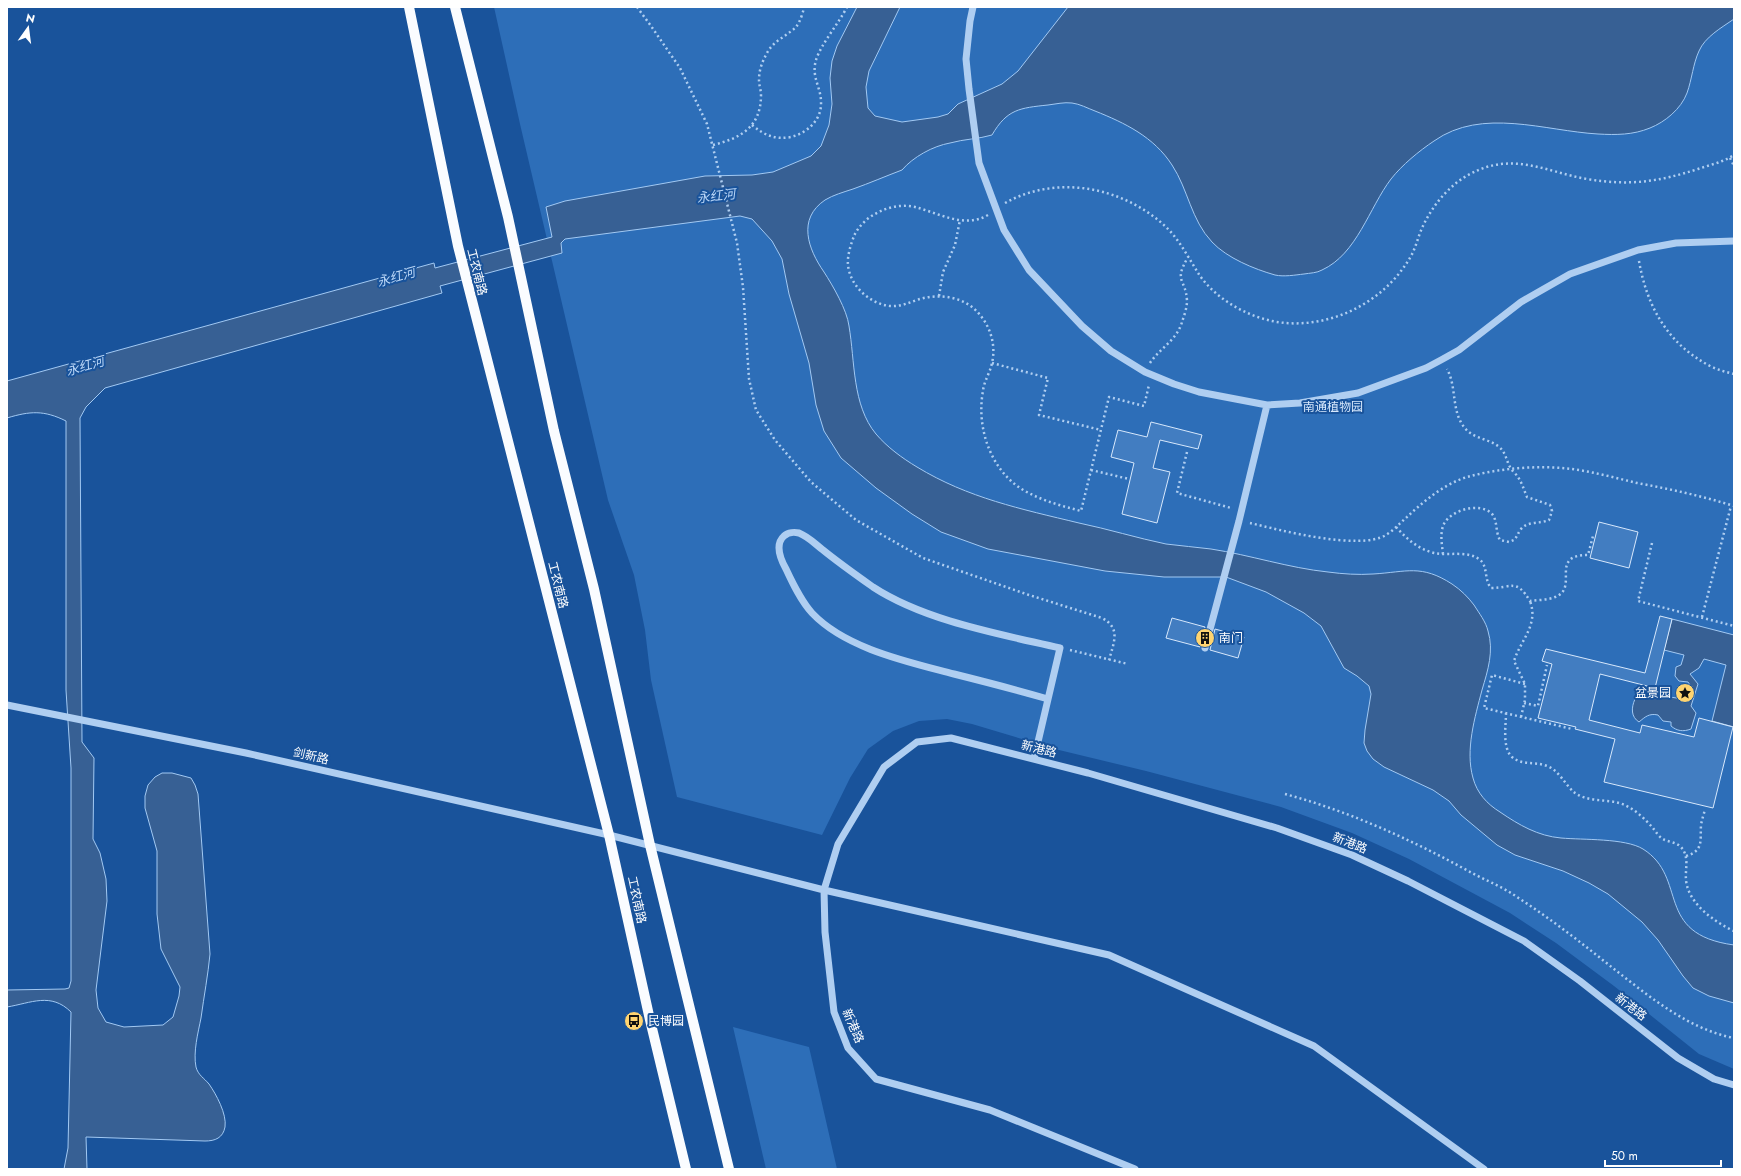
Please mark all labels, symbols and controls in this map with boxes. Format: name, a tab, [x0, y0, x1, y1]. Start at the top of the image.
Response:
north arrow	[8, 8, 48, 48]
text: N	[24, 9, 37, 27]
water label: 永红河	[695, 184, 739, 208]
street label: 工农南路	[462, 247, 492, 297]
water label: 永红河	[375, 262, 420, 292]
water label: 永红河	[64, 351, 109, 381]
park label: 南通植物园	[1303, 398, 1363, 416]
street label: 工农南路	[543, 560, 573, 610]
building icon: 南门	[1194, 627, 1216, 649]
place label: 南门	[1219, 629, 1243, 647]
place icon: 盆景园	[1674, 682, 1696, 704]
place label: 盆景园	[1635, 684, 1671, 702]
street label: 新港路	[1019, 736, 1059, 762]
street label: 剑新路	[291, 743, 331, 769]
street label: 新港路	[1330, 828, 1370, 858]
street label: 工农南路	[623, 875, 651, 925]
street label: 新港路	[1611, 989, 1651, 1025]
street label: 新港路	[838, 1006, 868, 1046]
bus stop icon: 民博园	[623, 1010, 645, 1032]
place label: 民博园	[648, 1012, 684, 1030]
scale bar	[1605, 1142, 1721, 1168]
text: 50 m	[1611, 1147, 1638, 1165]

